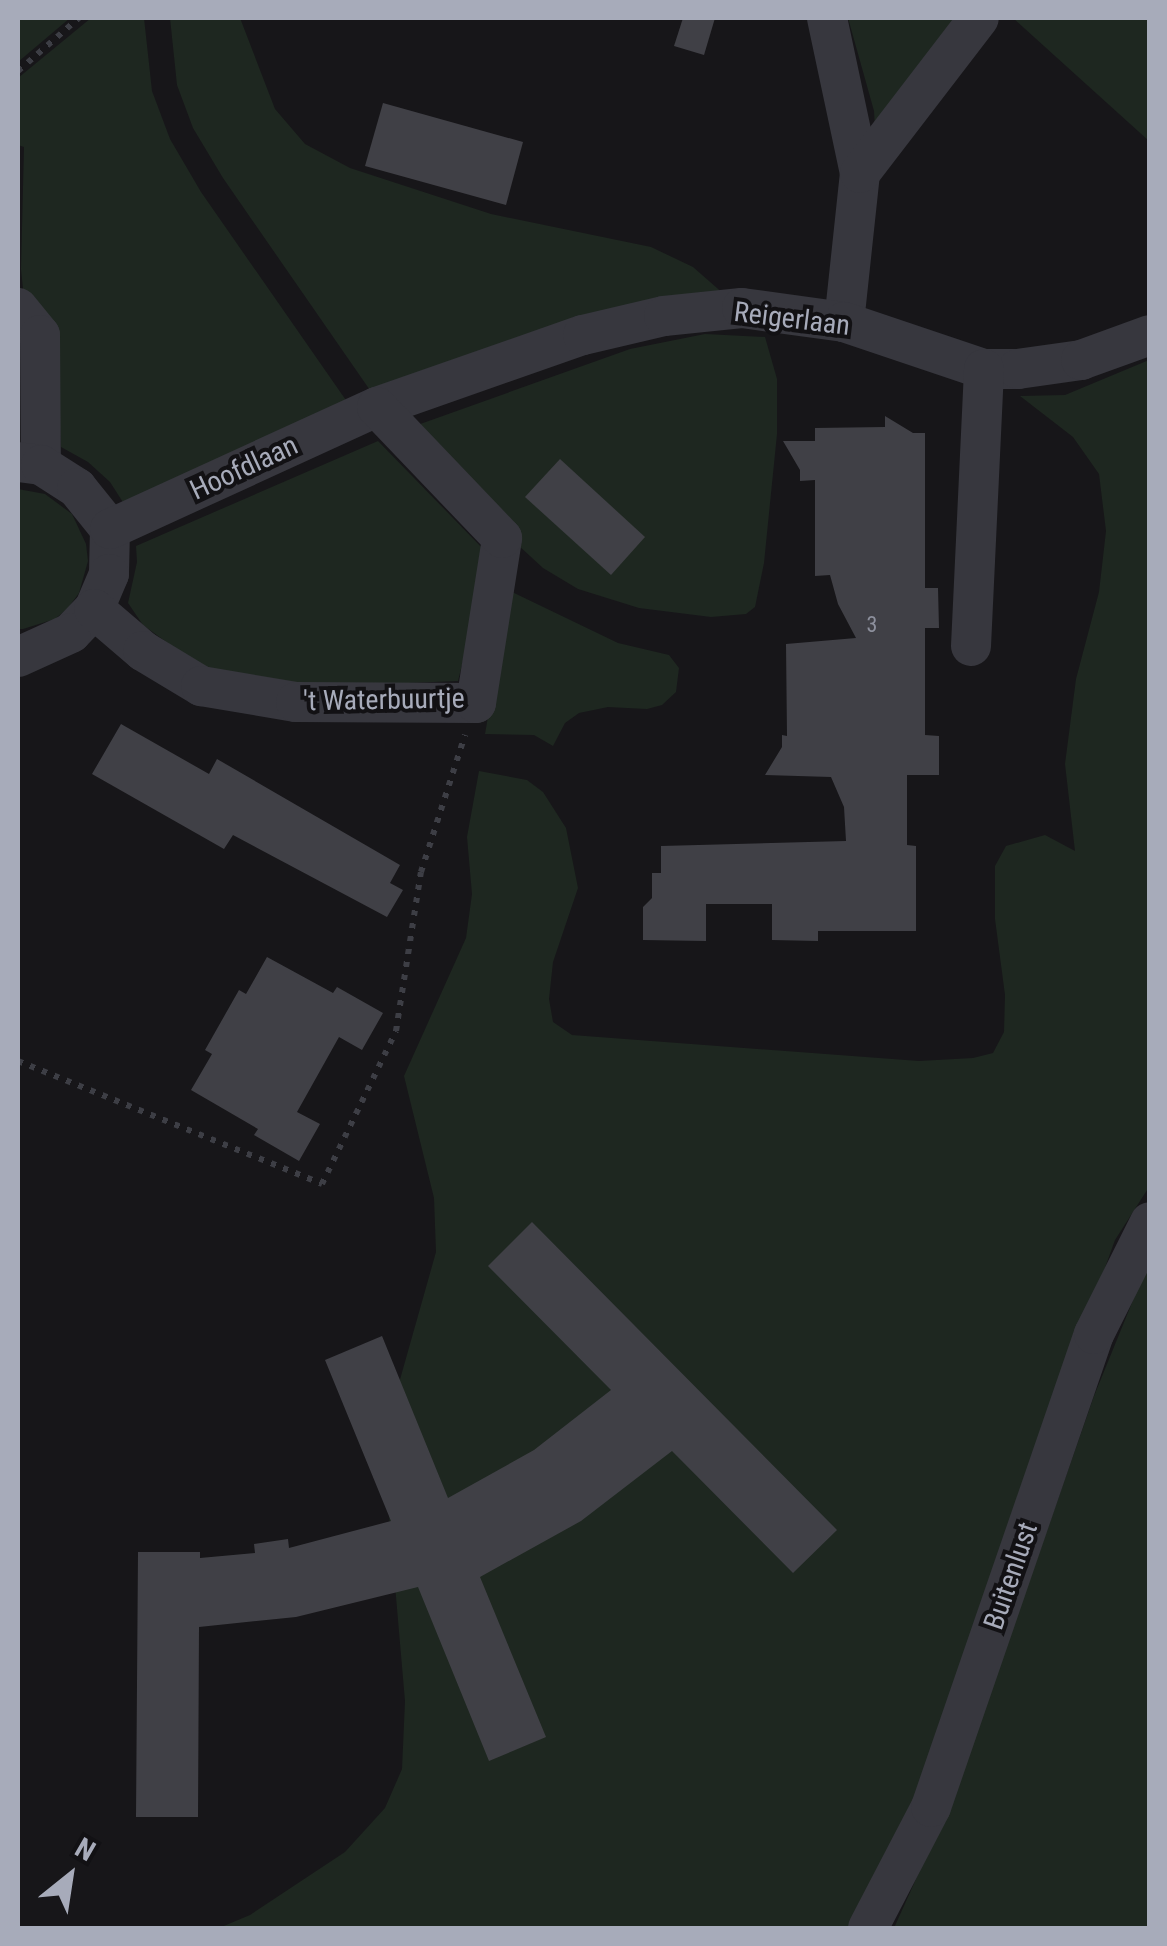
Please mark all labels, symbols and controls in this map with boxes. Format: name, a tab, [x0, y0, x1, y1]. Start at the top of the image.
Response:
street label: Reigerlaan	[732, 295, 852, 343]
street label: Hoofdlaan	[185, 429, 303, 507]
house number: 3	[867, 612, 877, 638]
street label: 't Waterbuurtje	[303, 682, 465, 718]
street label: Buitenlust	[977, 1518, 1045, 1634]
north arrow	[20, 1826, 120, 1926]
text: N	[70, 1831, 101, 1868]

